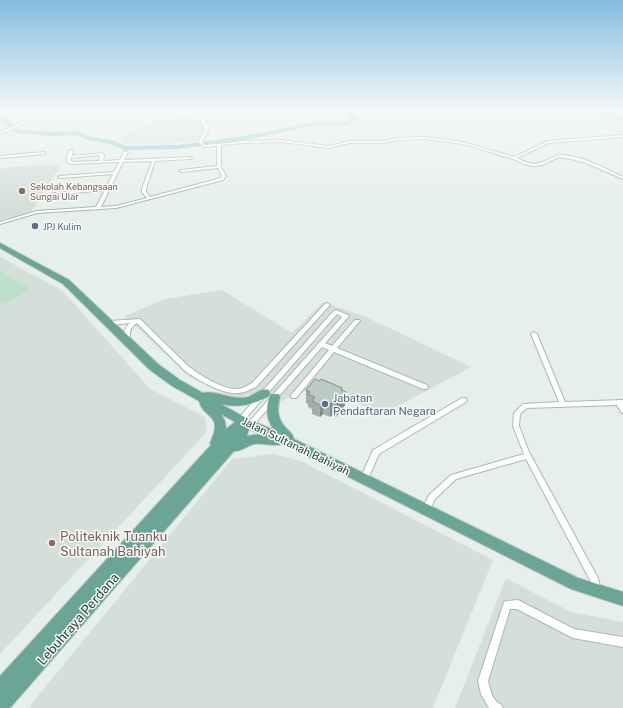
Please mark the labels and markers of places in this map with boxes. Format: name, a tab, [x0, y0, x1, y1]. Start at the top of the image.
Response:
place label: Sekolah Kebangsaan Sungai Ular	[30, 181, 118, 202]
marker: Sekolah Kebangsaan Sungai Ular	[17, 186, 27, 196]
marker: JPJ Kulim	[30, 221, 40, 231]
place label: JPJ Kulim	[43, 221, 82, 232]
place label: Jabatan Pendaftaran Negara	[333, 392, 436, 417]
marker: Jabatan Pendaftaran Negara	[320, 399, 330, 409]
place label: Politeknik Tuanku Sultanah Bahiyah	[60, 529, 167, 559]
marker: Politeknik Tuanku Sultanah Bahiyah	[47, 538, 57, 548]

